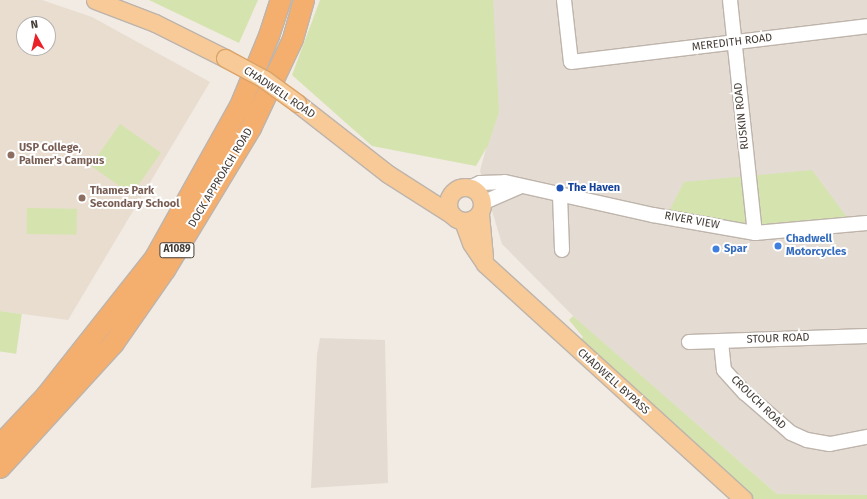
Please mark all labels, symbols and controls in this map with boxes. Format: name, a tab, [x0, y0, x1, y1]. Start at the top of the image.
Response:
north arrow	[16, 16, 56, 56]
text: N	[30, 18, 39, 32]
street label: MEREDITH ROAD	[691, 32, 773, 54]
street label: CHADWELL ROAD	[241, 64, 317, 122]
street label: RUSKIN ROAD	[732, 82, 752, 150]
street label: DOCK APPROACH ROAD	[186, 126, 256, 230]
place label: USP College, Palmer's Campus	[19, 142, 104, 168]
marker: USP College, Palmer's Campus	[6, 150, 16, 160]
place label: The Haven	[568, 181, 620, 195]
marker: The Haven	[555, 183, 565, 193]
place label: Thames Park Secondary School	[90, 185, 180, 211]
marker: Thames Park Secondary School	[77, 193, 87, 203]
street label: RIVER VIEW	[663, 210, 721, 232]
place label: Chadwell Motorcycles	[786, 233, 846, 259]
marker: Chadwell Motorcycles	[773, 241, 783, 251]
road number: A1089	[159, 242, 195, 258]
place label: Spar	[724, 242, 747, 256]
marker: Spar	[711, 244, 721, 254]
street label: STOUR ROAD	[746, 331, 810, 347]
street label: CHADWELL BYPASS	[574, 346, 652, 418]
street label: CROUCH ROAD	[728, 373, 788, 433]

